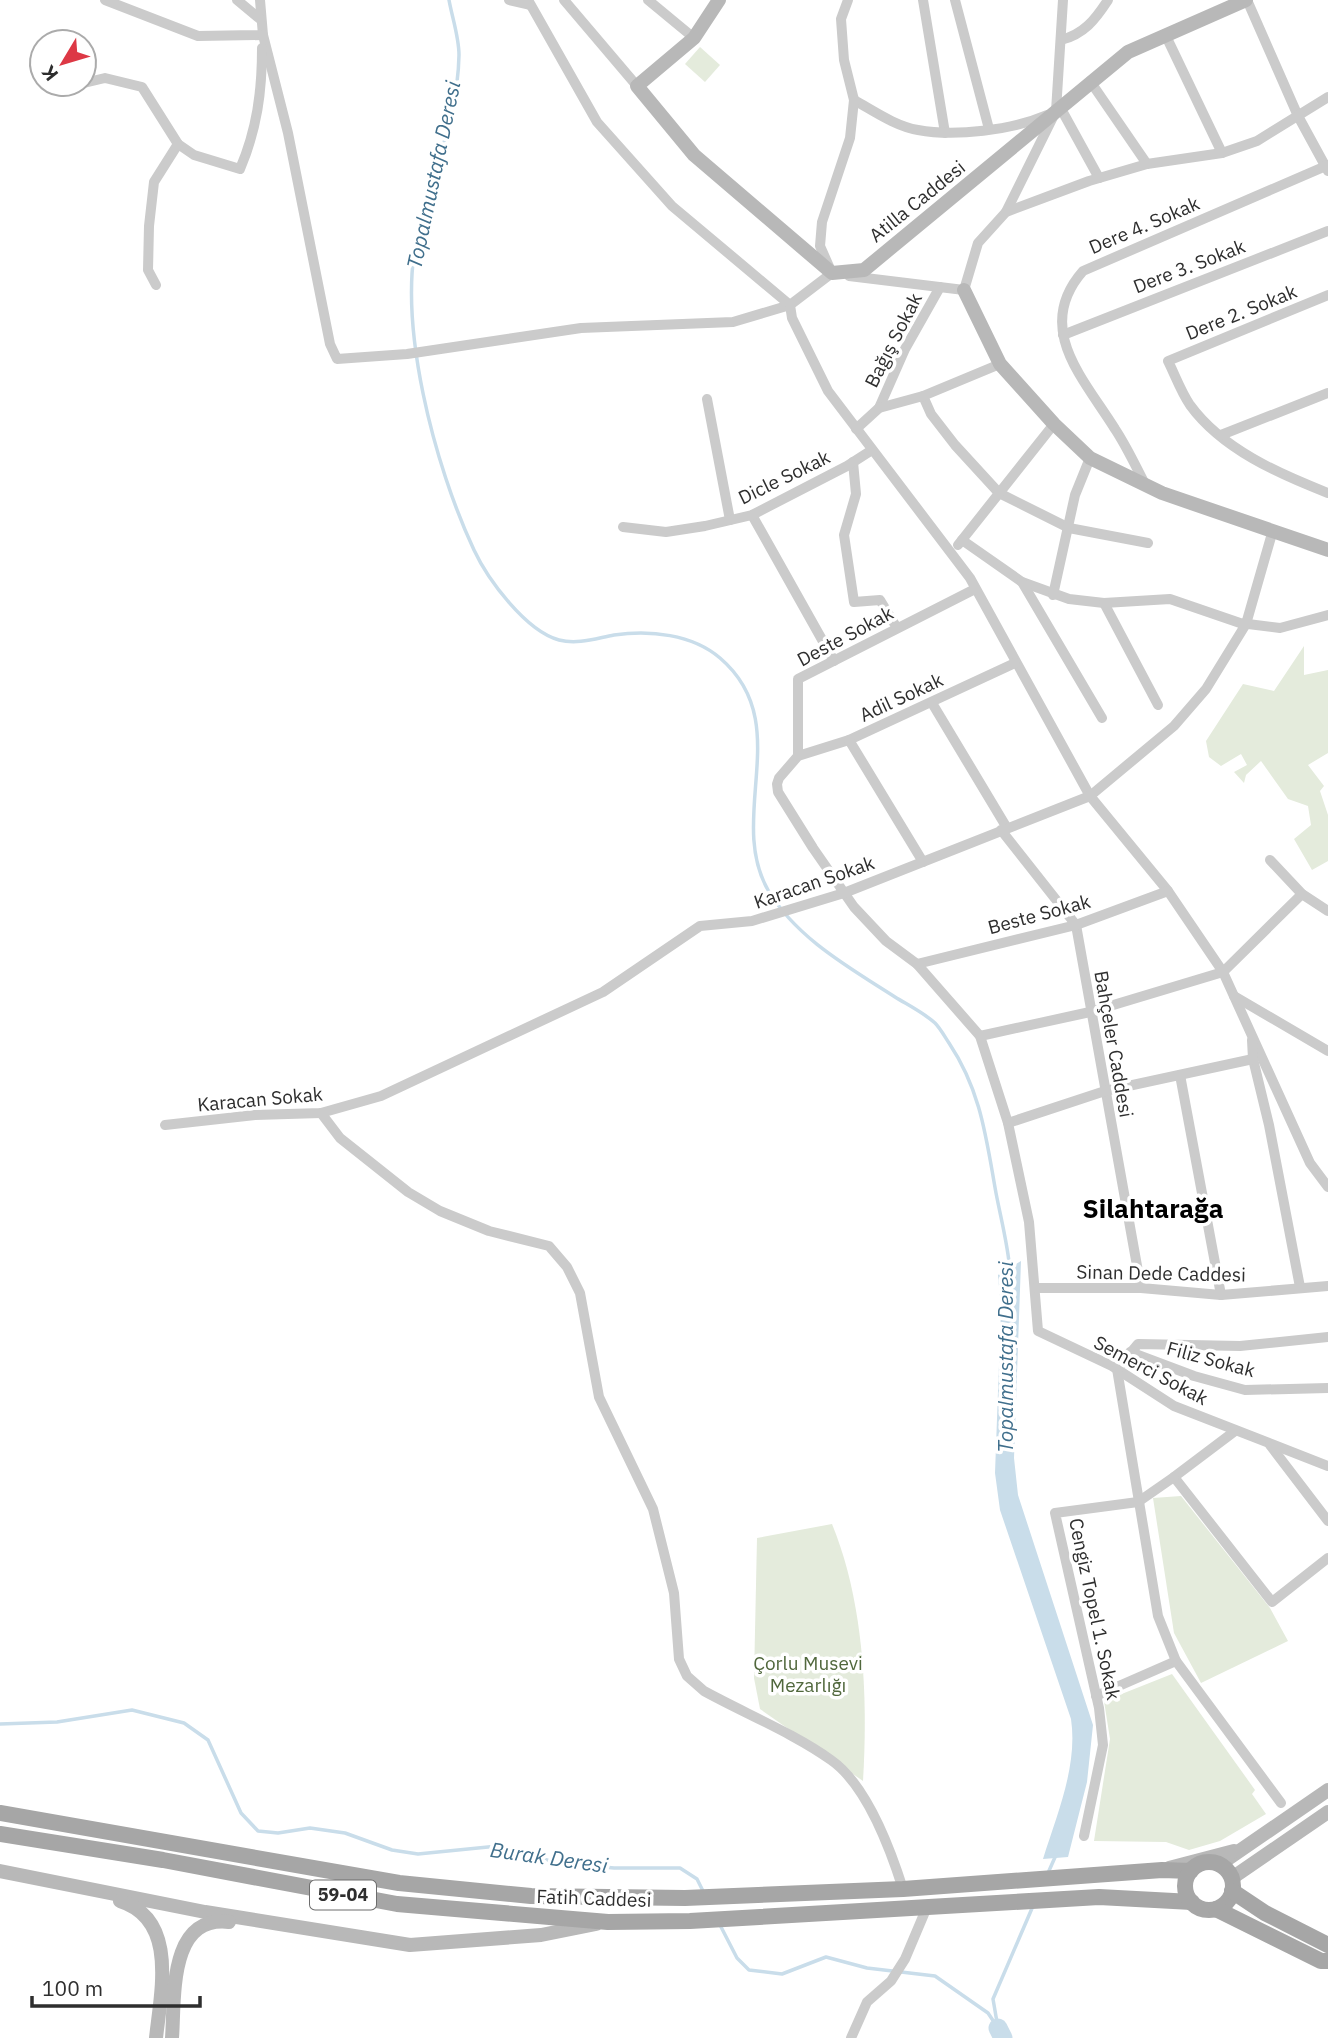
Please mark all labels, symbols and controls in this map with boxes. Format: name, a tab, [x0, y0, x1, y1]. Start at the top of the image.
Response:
north arrow	[28, 28, 98, 98]
text: K	[36, 61, 63, 86]
water label: Topalmustafa Deresi	[399, 78, 467, 271]
street label: Atilla Caddesi	[864, 155, 970, 247]
street label: Dere 4. Sokak	[1085, 191, 1203, 259]
street label: Dere 3. Sokak	[1130, 234, 1248, 298]
street label: Dere 2. Sokak	[1182, 279, 1300, 345]
street label: Bağış Sokak	[859, 289, 927, 391]
street label: Dicle Sokak	[734, 445, 834, 509]
street label: Deste Sokak	[793, 601, 897, 671]
street label: Adil Sokak	[855, 667, 947, 727]
street label: Karacan Sokak	[751, 850, 877, 914]
street label: Beste Sokak	[985, 889, 1093, 939]
street label: Bahçeler Caddesi	[1089, 969, 1139, 1119]
street label: Karacan Sokak	[196, 1082, 324, 1116]
district label: Silahtarağa	[1083, 1191, 1224, 1225]
street label: Sinan Dede Caddesi	[1076, 1260, 1246, 1286]
water label: Topalmustafa Deresi	[991, 1261, 1019, 1453]
street label: Semerci Sokak	[1090, 1330, 1212, 1410]
street label: Filiz Sokak	[1164, 1336, 1258, 1382]
street label: Cengiz Topel 1. Sokak	[1064, 1516, 1126, 1702]
park label: Çorlu Musevi Mezarlığı	[753, 1651, 863, 1697]
water label: Burak Deresi	[489, 1835, 610, 1879]
road number: 59-04	[310, 1881, 376, 1910]
street label: Fatih Caddesi	[536, 1884, 652, 1912]
scale bar	[32, 1965, 200, 2009]
text: 100 m	[42, 1974, 103, 2002]

